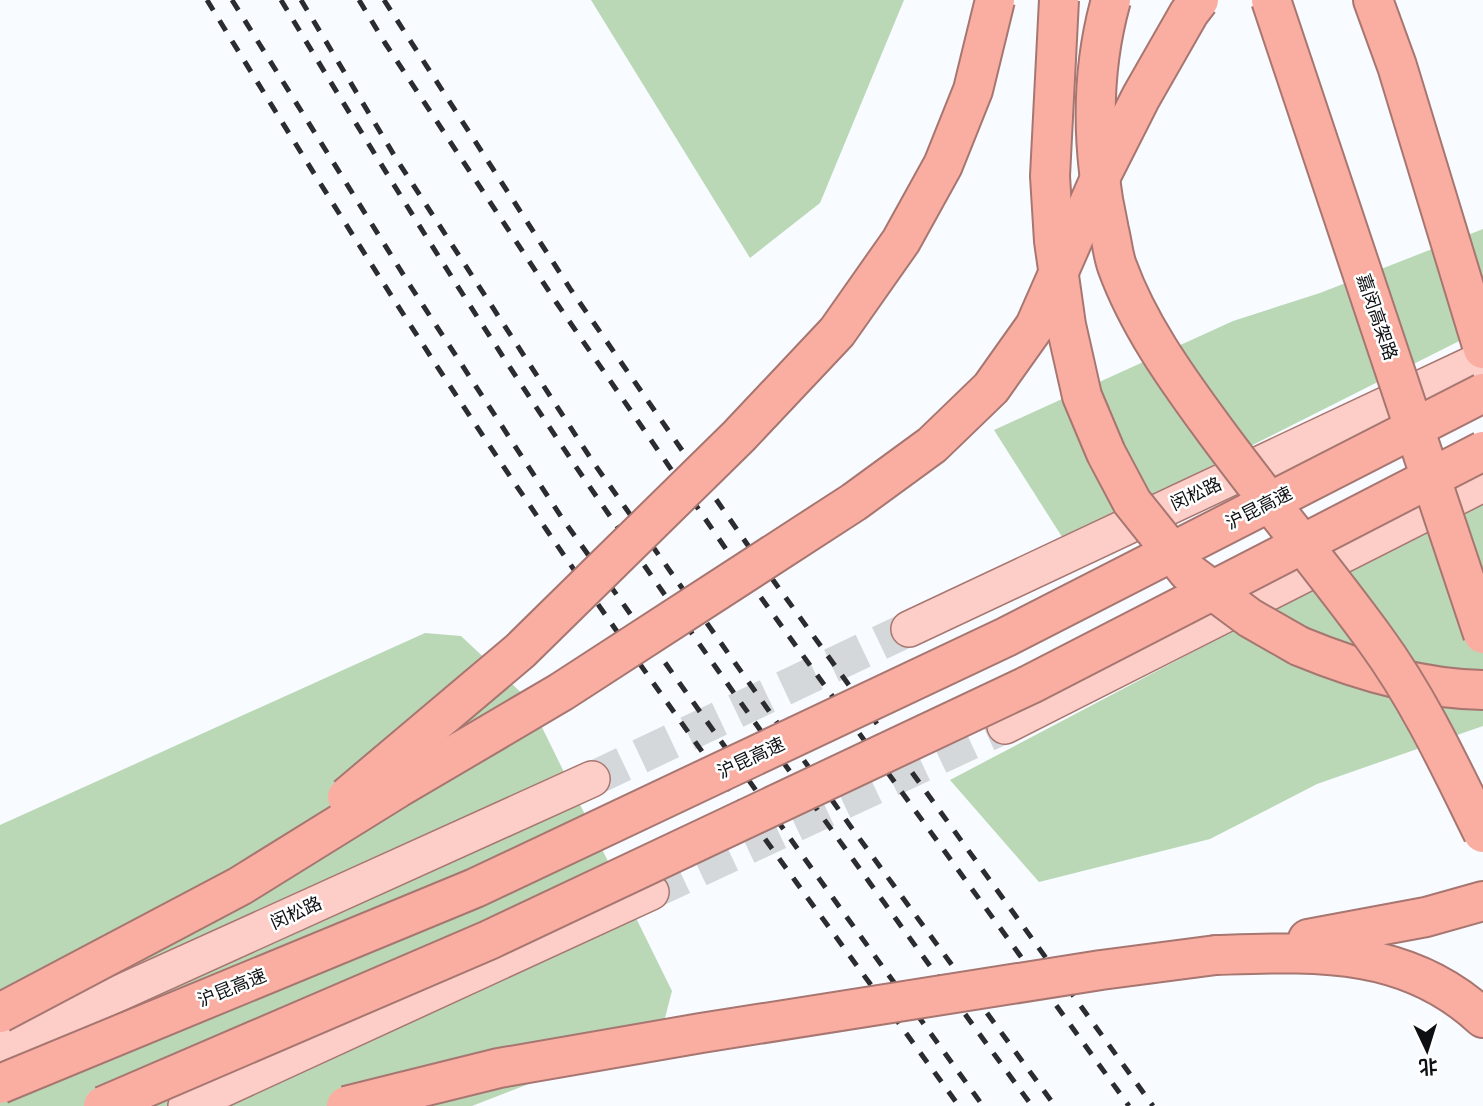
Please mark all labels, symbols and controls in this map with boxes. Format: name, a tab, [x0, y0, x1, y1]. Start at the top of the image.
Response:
street label: 嘉闵高架路	[1352, 271, 1402, 363]
street label: 闵松路	[1167, 473, 1225, 515]
street label: 沪昆高速	[1222, 482, 1296, 534]
street label: 沪昆高速	[714, 733, 788, 783]
street label: 闵松路	[267, 892, 325, 934]
street label: 沪昆高速	[195, 964, 269, 1012]
north arrow	[1392, 1015, 1462, 1085]
text: 北	[1418, 1054, 1438, 1079]

